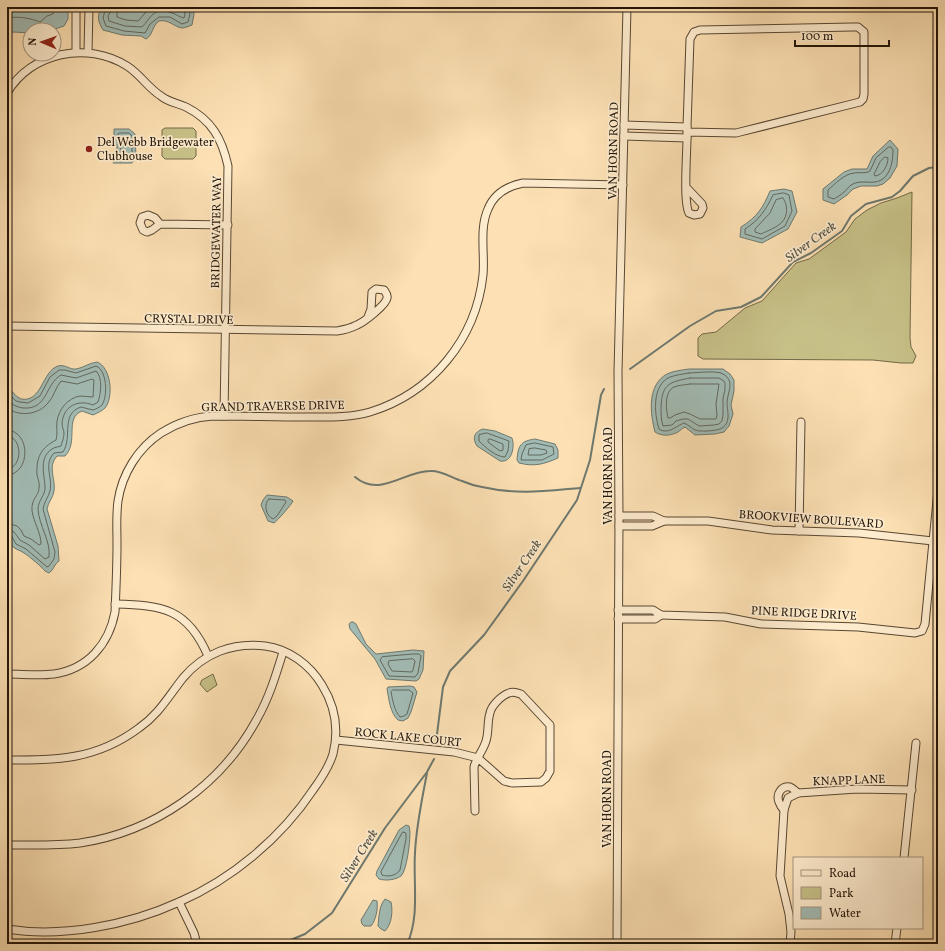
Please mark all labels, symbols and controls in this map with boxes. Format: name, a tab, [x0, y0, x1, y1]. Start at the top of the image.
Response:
north arrow	[22, 22, 62, 62]
scale bar	[795, 22, 889, 48]
text: 100 m	[801, 29, 834, 45]
text: N	[26, 37, 41, 46]
street label: VAN HORN ROAD	[605, 102, 623, 200]
place label: Del Webb Bridgewater Clubhouse	[97, 135, 214, 165]
marker: Del Webb Bridgewater Clubhouse	[84, 144, 94, 154]
street label: BRIDGEWATER WAY	[208, 175, 226, 289]
water label: Silver Creek	[782, 218, 840, 267]
street label: CRYSTAL DRIVE	[144, 311, 234, 329]
street label: GRAND TRAVERSE DRIVE	[201, 398, 345, 416]
street label: VAN HORN ROAD	[601, 427, 617, 525]
street label: BROOKVIEW BOULEVARD	[738, 507, 884, 533]
water label: Silver Creek	[499, 537, 547, 596]
street label: PINE RIDGE DRIVE	[751, 603, 857, 625]
street label: ROCK LAKE COURT	[354, 724, 462, 752]
street label: VAN HORN ROAD	[600, 750, 616, 848]
street label: KNAPP LANE	[812, 772, 886, 790]
water label: Silver Creek	[336, 826, 383, 886]
legend	[793, 857, 923, 929]
text: Road	[829, 866, 856, 882]
text: Park	[829, 886, 854, 902]
text: Water	[829, 906, 861, 922]

